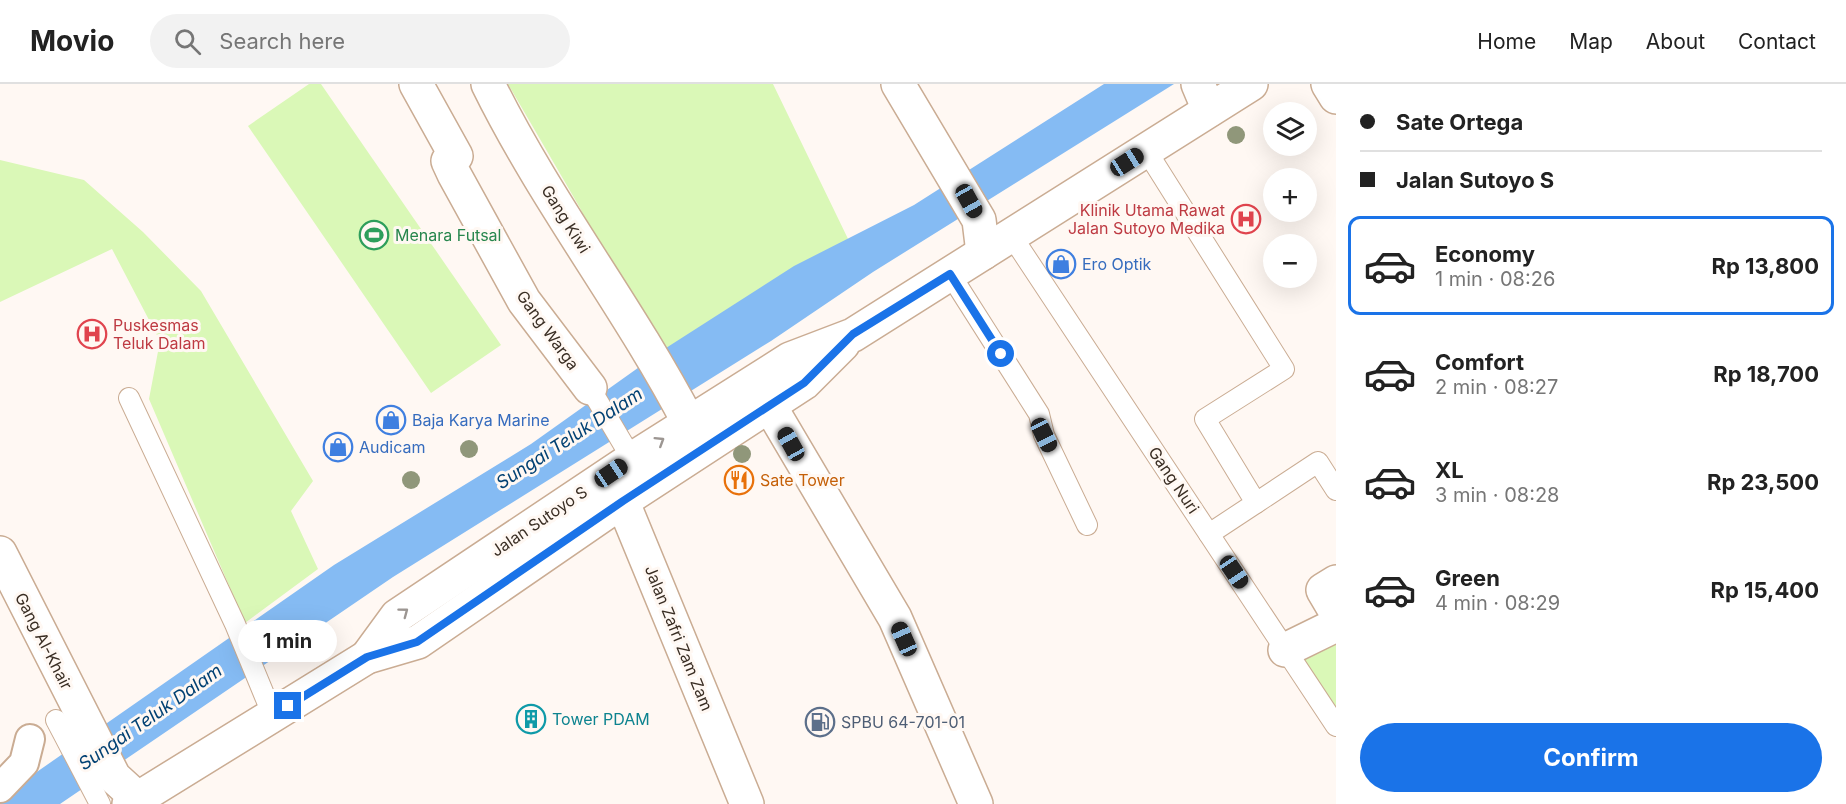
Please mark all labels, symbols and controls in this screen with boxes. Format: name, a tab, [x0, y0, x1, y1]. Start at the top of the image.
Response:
search box	[150, 14, 570, 68]
text: Movio	[30, 24, 114, 58]
icon: search	[171, 25, 204, 58]
text: Search here	[219, 28, 345, 54]
text: Home	[1477, 29, 1536, 54]
text: Map	[1569, 29, 1613, 54]
text: About	[1646, 29, 1705, 54]
text: Contact	[1738, 29, 1816, 54]
map controls	[1263, 102, 1317, 288]
button: layers	[1263, 102, 1317, 156]
text: Sate Ortega	[1396, 109, 1523, 135]
car	[1107, 145, 1147, 179]
text: Jalan Sutoyo S	[1396, 167, 1554, 193]
button: +	[1263, 168, 1317, 222]
street label: Gang Kiwi	[537, 181, 595, 257]
car	[952, 181, 986, 221]
place label: Klinik Utama Rawat Jalan Sutoyo Medika	[1068, 200, 1225, 238]
hospital icon: Klinik Utama Rawat Jalan Sutoyo Medika	[1230, 203, 1262, 235]
sports icon: Menara Futsal	[358, 219, 390, 251]
place label: Menara Futsal	[395, 225, 501, 245]
button: −	[1263, 234, 1317, 288]
icon: car	[1363, 239, 1417, 293]
text: Economy	[1435, 241, 1535, 267]
shop icon: Ero Optik	[1045, 248, 1077, 280]
text: Rp 13,800	[1712, 253, 1819, 279]
place label: Ero Optik	[1082, 254, 1152, 274]
text: 1 min · 08:26	[1435, 267, 1555, 291]
street label: Gang Warga	[513, 286, 583, 374]
place label: Puskesmas Teluk Dalam	[113, 315, 205, 353]
hospital icon: Puskesmas Teluk Dalam	[76, 318, 108, 350]
route start	[987, 340, 1014, 367]
icon: car	[1363, 347, 1417, 401]
text: Comfort	[1435, 349, 1524, 375]
text: Rp 18,700	[1713, 361, 1819, 387]
text: 2 min · 08:27	[1435, 375, 1558, 399]
water label: Sungai Teluk Dalam	[492, 383, 646, 493]
shop icon: Baja Karya Marine	[375, 404, 407, 436]
place label: Baja Karya Marine	[412, 410, 550, 430]
car	[1028, 415, 1060, 455]
car	[774, 424, 808, 464]
shop icon: Audicam	[322, 431, 354, 463]
place label: Audicam	[359, 437, 425, 457]
one-way arrow	[654, 437, 664, 449]
street label: Gang Nuri	[1144, 443, 1204, 517]
car	[591, 455, 631, 491]
icon: car	[1363, 455, 1417, 509]
text: XL	[1435, 457, 1464, 483]
restaurant icon: Sate Tower	[723, 464, 755, 496]
text: Rp 23,500	[1707, 469, 1819, 495]
place label: Sate Tower	[760, 470, 845, 490]
street label: Jalan Sutoyo S	[487, 481, 591, 561]
text: 3 min · 08:28	[1435, 483, 1560, 507]
car	[1216, 552, 1252, 592]
street label: Jalan Zafri Zam Zam	[641, 562, 717, 714]
icon: car	[1363, 563, 1417, 617]
text: Green	[1435, 565, 1500, 591]
text: Rp 15,400	[1711, 577, 1819, 603]
street label: Gang Al-Khair	[11, 589, 77, 693]
text: 4 min · 08:29	[1435, 591, 1560, 615]
one-way arrow	[397, 608, 408, 619]
callout: 1 min	[238, 619, 338, 661]
car	[888, 619, 920, 659]
text: 1 min	[263, 629, 312, 653]
water label: Sungai Teluk Dalam	[74, 659, 226, 774]
route end	[274, 692, 301, 719]
building icon: Tower PDAM	[515, 703, 547, 735]
fuel station icon: SPBU 64-701-01	[804, 706, 836, 738]
place label: Tower PDAM	[552, 709, 650, 729]
place label: SPBU 64-701-01	[841, 712, 965, 732]
button: Confirm	[1360, 723, 1822, 792]

